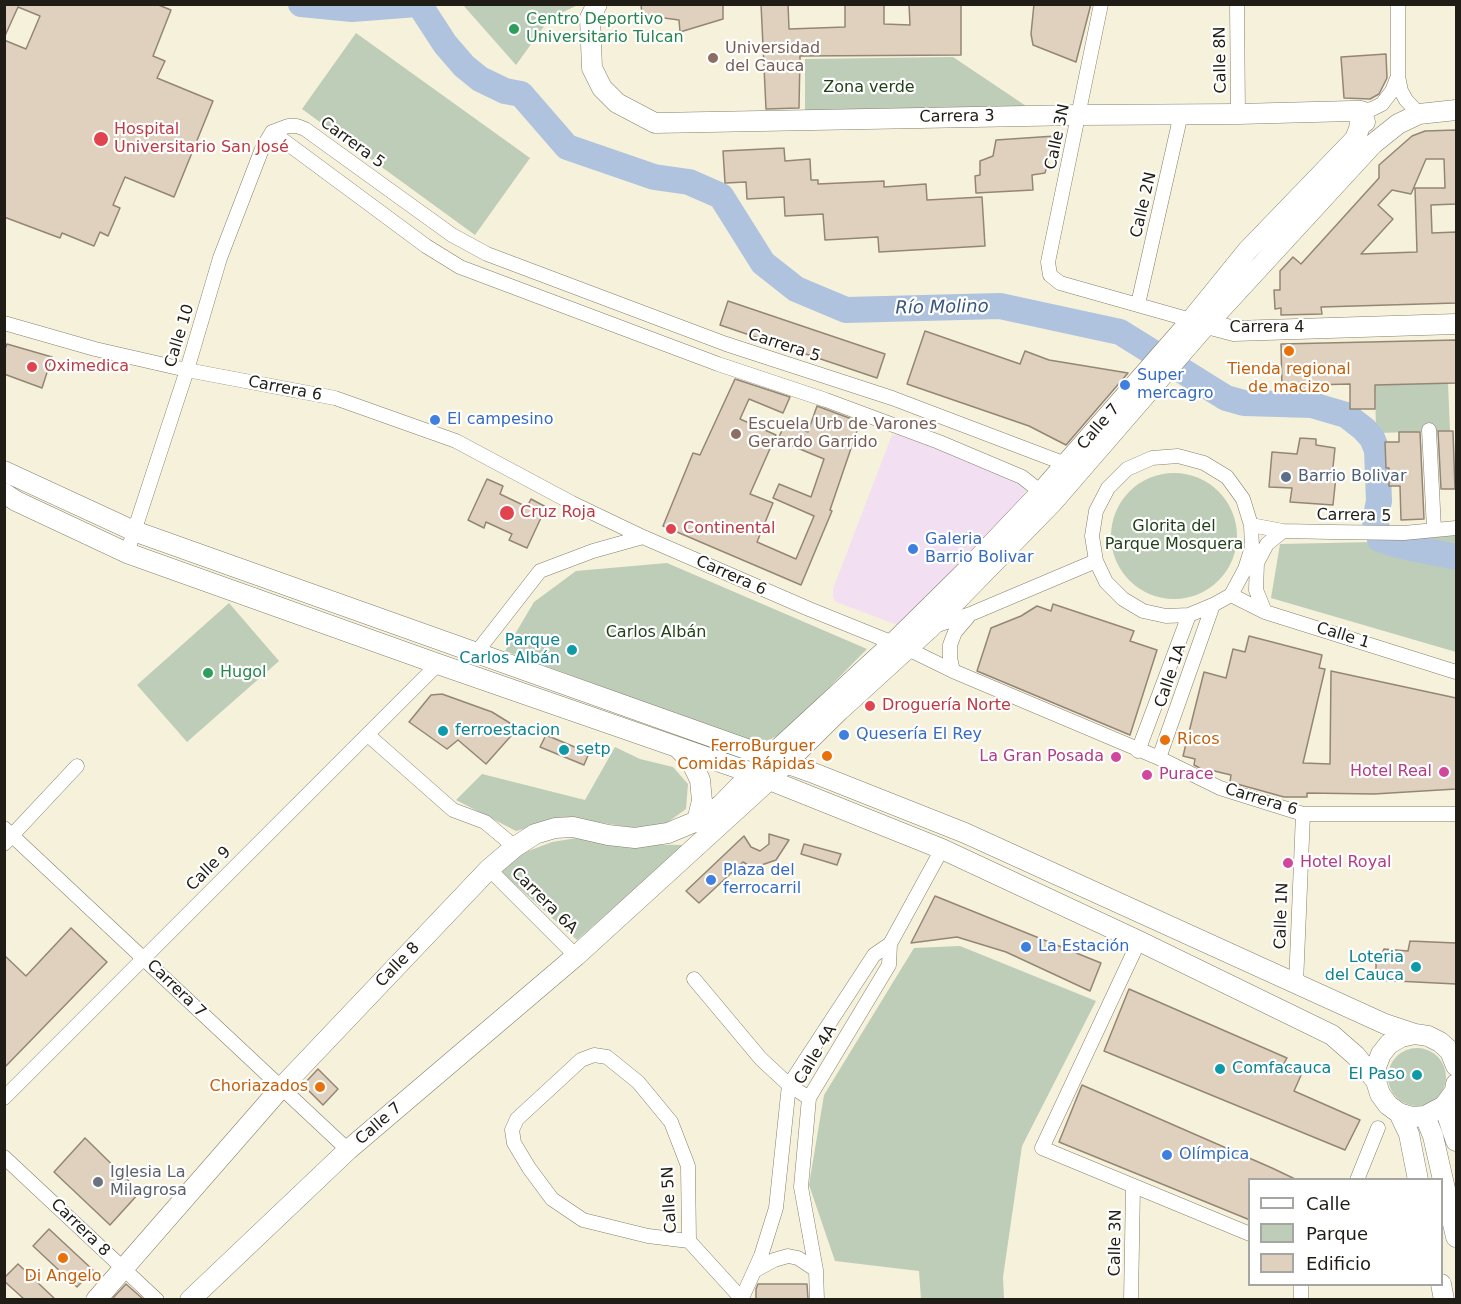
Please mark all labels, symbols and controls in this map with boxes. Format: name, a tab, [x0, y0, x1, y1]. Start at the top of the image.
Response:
place label: Centro Deportivo Universitario Tulcan	[526, 10, 684, 48]
marker: Centro Deportivo Universitario Tulcan	[507, 22, 521, 36]
street label: Calle 8N	[1211, 26, 1231, 94]
place label: Universidad del Cauca	[725, 39, 820, 77]
marker: Universidad del Cauca	[706, 51, 720, 65]
park label: Zona verde	[823, 78, 915, 98]
street label: Calle 3N	[1042, 102, 1074, 172]
street label: Carrera 3	[919, 107, 995, 127]
street label: Carrera 5	[316, 113, 388, 173]
place label: Hospital Universitario San José	[114, 120, 289, 158]
marker: Hospital Universitario San José	[92, 130, 110, 148]
street label: Calle 2N	[1127, 170, 1161, 240]
water label: Río Molino	[895, 296, 989, 320]
street label: Calle 10	[161, 302, 199, 370]
street label: Carrera 4	[1230, 318, 1304, 338]
street label: Carrera 5	[745, 325, 823, 367]
marker: Tienda regional de macizo	[1282, 344, 1296, 358]
place label: Oximedica	[44, 357, 129, 377]
marker: Oximedica	[25, 360, 39, 374]
place label: Tienda regional de macizo	[1227, 360, 1351, 398]
place label: Super mercagro	[1137, 366, 1213, 404]
street label: Carrera 6	[246, 372, 324, 406]
marker: Super mercagro	[1118, 378, 1132, 392]
street label: Calle 7	[1074, 400, 1124, 454]
place label: El campesino	[447, 410, 554, 430]
marker: El campesino	[428, 413, 442, 427]
place label: Escuela Urb de Varones Gerardo Garrido	[748, 415, 937, 453]
marker: Escuela Urb de Varones Gerardo Garrido	[729, 427, 743, 441]
place label: Barrio Bolivar	[1298, 467, 1406, 487]
marker: Barrio Bolivar	[1279, 470, 1293, 484]
place label: Cruz Roja	[520, 503, 596, 523]
marker: Cruz Roja	[498, 504, 516, 522]
street label: Carrera 5	[1316, 506, 1392, 526]
park label: Glorita del Parque Mosquera	[1105, 517, 1243, 555]
place label: Continental	[683, 519, 775, 539]
marker: Continental	[664, 522, 678, 536]
place label: Galeria Barrio Bolivar	[925, 530, 1033, 568]
marker: Galeria Barrio Bolivar	[906, 542, 920, 556]
street label: Carrera 6	[693, 552, 769, 600]
street label: Calle 1	[1314, 619, 1372, 653]
park label: Carlos Albán	[606, 623, 706, 643]
place label: Parque Carlos Albán	[459, 631, 560, 669]
street label: Calle 1A	[1151, 642, 1191, 710]
marker: Parque Carlos Albán	[565, 643, 579, 657]
place label: Hugol	[220, 663, 267, 683]
marker: Hugol	[201, 666, 215, 680]
place label: Droguería Norte	[882, 696, 1011, 716]
marker: Droguería Norte	[863, 699, 877, 713]
place label: ferroestacion	[455, 721, 560, 741]
marker: ferroestacion	[436, 724, 450, 738]
place label: Quesería El Rey	[856, 725, 982, 745]
marker: Quesería El Rey	[837, 728, 851, 742]
place label: Ricos	[1177, 730, 1219, 750]
marker: Ricos	[1158, 733, 1172, 747]
place label: FerroBurguer Comidas Rápidas	[677, 737, 815, 775]
place label: setp	[576, 740, 611, 760]
marker: setp	[557, 743, 571, 757]
place label: La Gran Posada	[979, 747, 1104, 767]
marker: FerroBurguer Comidas Rápidas	[820, 749, 834, 763]
marker: La Gran Posada	[1109, 750, 1123, 764]
place label: Hotel Real	[1350, 762, 1432, 782]
place label: Purace	[1159, 765, 1214, 785]
marker: Hotel Real	[1437, 765, 1451, 779]
marker: Purace	[1140, 768, 1154, 782]
street label: Carrera 6	[1222, 780, 1300, 820]
street label: Calle 9	[183, 843, 235, 895]
place label: Hotel Royal	[1300, 853, 1391, 873]
marker: Hotel Royal	[1281, 856, 1295, 870]
place label: Plaza del ferrocarril	[723, 861, 801, 899]
street label: Carrera 6A	[507, 864, 581, 938]
marker: Plaza del ferrocarril	[704, 873, 718, 887]
street label: Calle 1N	[1271, 882, 1293, 950]
place label: La Estación	[1038, 937, 1130, 957]
street label: Calle 8	[372, 939, 424, 991]
marker: La Estación	[1019, 940, 1033, 954]
place label: Loteria del Cauca	[1325, 948, 1404, 986]
street label: Carrera 7	[142, 956, 210, 1022]
marker: Loteria del Cauca	[1409, 960, 1423, 974]
street label: Calle 4A	[791, 1022, 841, 1088]
place label: Comfacauca	[1232, 1059, 1331, 1079]
marker: Comfacauca	[1213, 1062, 1227, 1076]
place label: El Paso	[1348, 1065, 1405, 1085]
marker: El Paso	[1410, 1068, 1424, 1082]
place label: Choriazados	[210, 1077, 308, 1097]
marker: Choriazados	[313, 1080, 327, 1094]
street label: Calle 7	[352, 1099, 406, 1149]
place label: Olímpica	[1179, 1145, 1249, 1165]
marker: Olímpica	[1160, 1148, 1174, 1162]
place label: Iglesia La Milagrosa	[110, 1163, 187, 1201]
street label: Calle 5N	[659, 1166, 681, 1234]
marker: Iglesia La Milagrosa	[91, 1175, 105, 1189]
legend	[1248, 1178, 1443, 1286]
text: Calle	[1306, 1193, 1351, 1214]
street label: Carrera 8	[46, 1195, 114, 1261]
street label: Calle 3N	[1106, 1209, 1126, 1277]
text: Parque	[1306, 1223, 1368, 1244]
marker: Di Angelo	[56, 1251, 70, 1265]
text: Edificio	[1306, 1253, 1371, 1274]
place label: Di Angelo	[24, 1267, 102, 1287]

